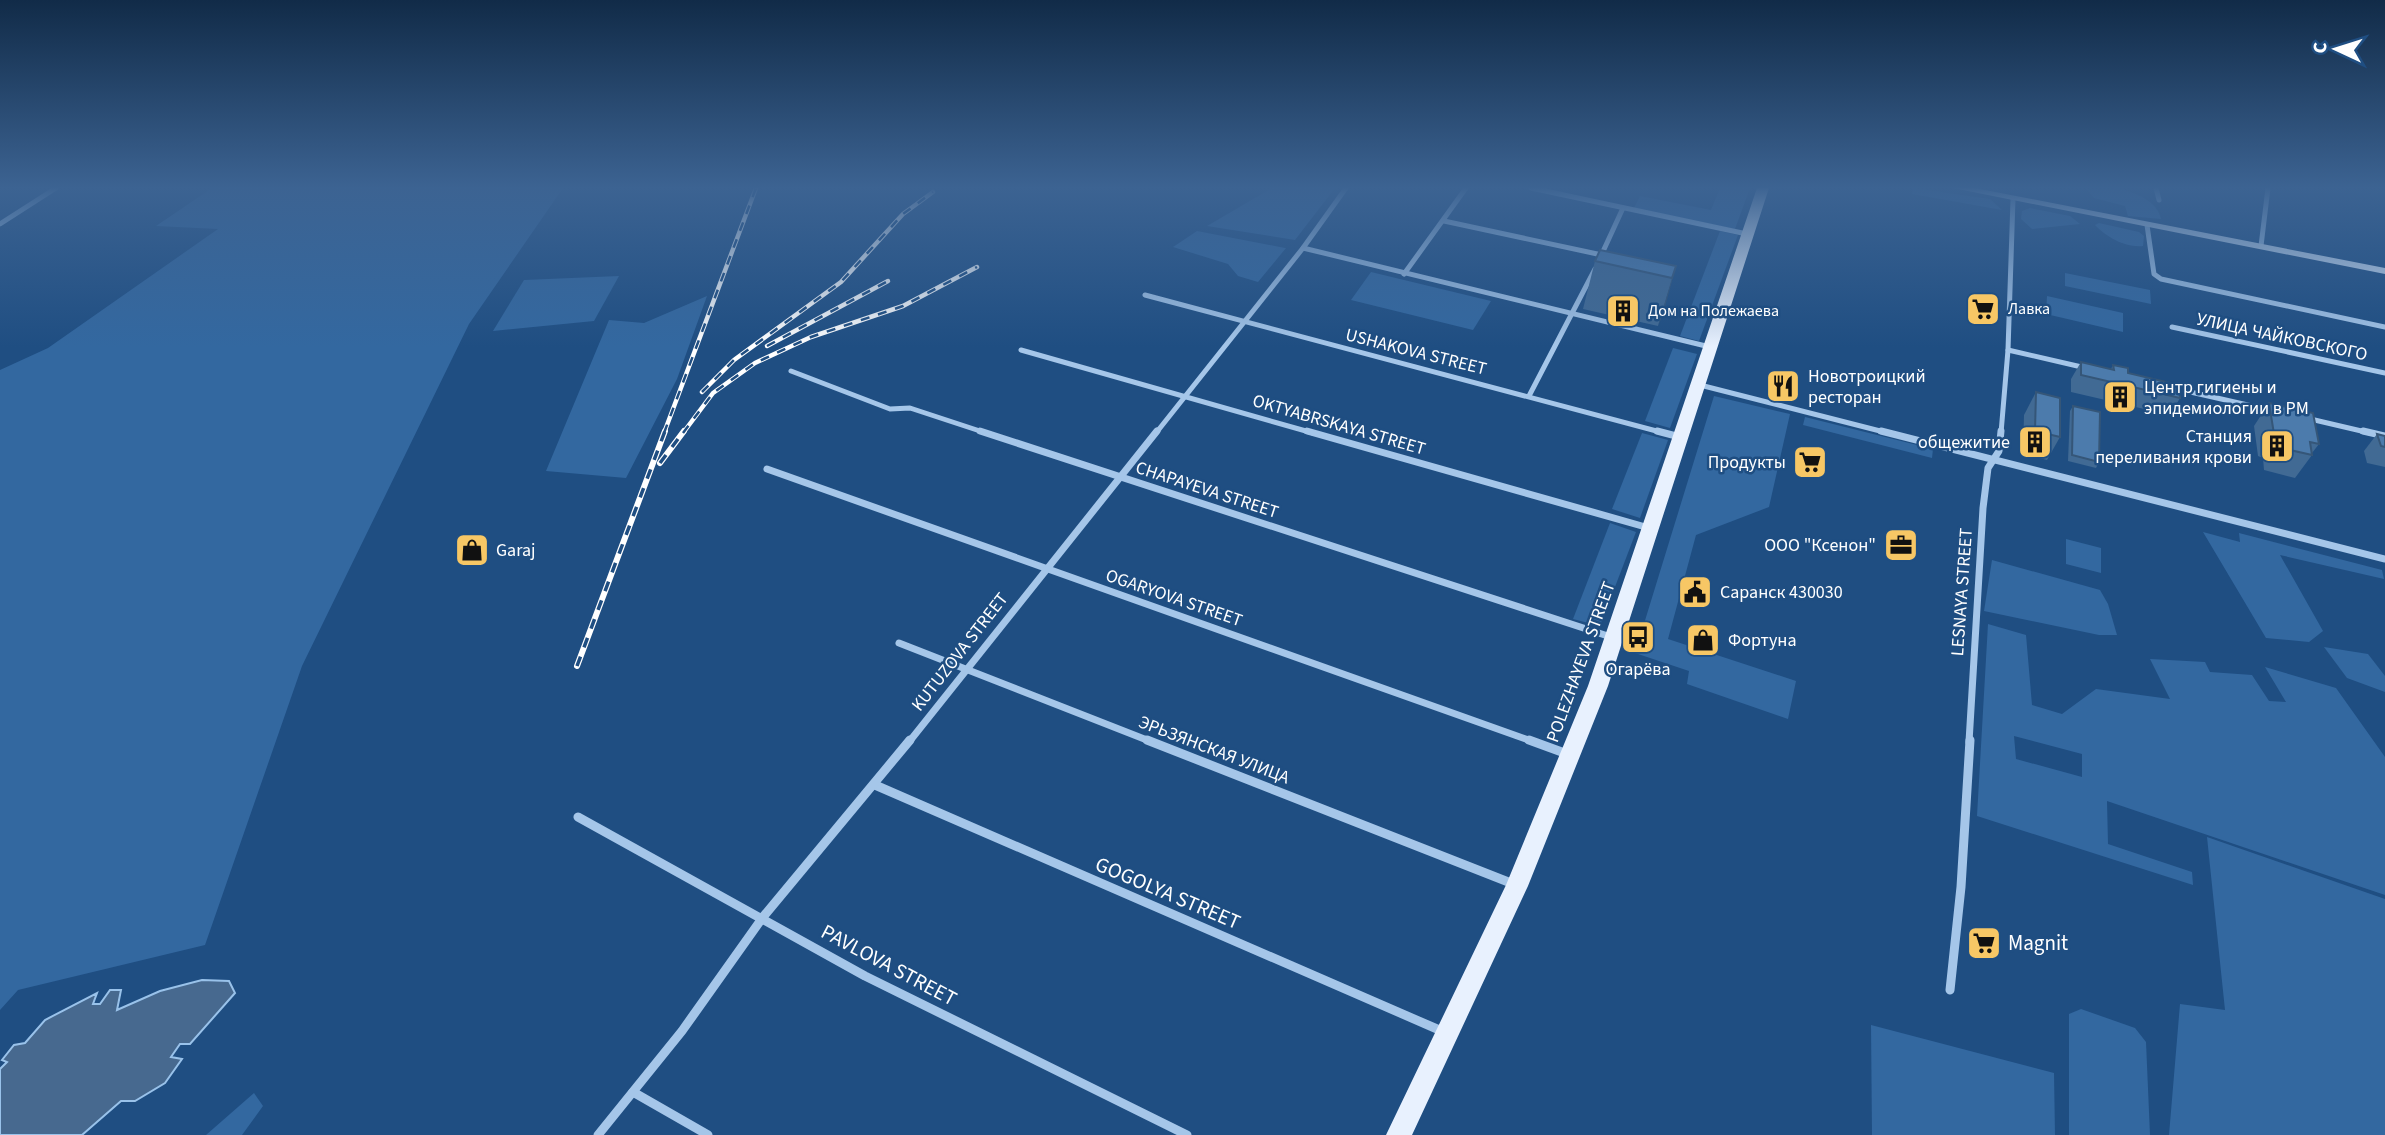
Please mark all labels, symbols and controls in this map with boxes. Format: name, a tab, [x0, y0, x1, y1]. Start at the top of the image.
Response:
north arrow	[2301, 14, 2371, 84]
text: С	[2307, 41, 2334, 54]
supermarket icon: Лавка	[1964, 290, 2002, 328]
building icon: Дом на Полежаева	[1604, 292, 1642, 330]
place label: Лавка	[2008, 298, 2050, 320]
place label: Дом на Полежаева	[1648, 300, 1779, 322]
street label: УЛИЦА ЧАЙКОВСКОГО	[2194, 307, 2370, 367]
street label: USHAKOVA STREET	[1343, 322, 1489, 382]
place label: Новотроицкий ресторан	[1808, 364, 1926, 410]
restaurant icon: Новотроицкий ресторан	[1764, 367, 1802, 405]
place label: Центр гигиены и эпидемиологии в РМ	[2144, 375, 2309, 421]
building icon: Центр гигиены и эпидемиологии в РМ	[2101, 378, 2139, 416]
street label: OKTYABRSKAYA STREET	[1250, 388, 1429, 462]
building icon: общежитие	[2016, 423, 2054, 461]
place label: Станция переливания крови	[2095, 424, 2252, 470]
building icon: Станция переливания крови	[2258, 427, 2296, 465]
place label: общежитие	[1918, 430, 2010, 455]
supermarket icon: Продукты	[1791, 443, 1829, 481]
place label: Продукты	[1708, 450, 1786, 475]
street label: CHAPAYEVA STREET	[1132, 455, 1282, 525]
office icon: ООО "Ксенон"	[1882, 526, 1920, 564]
street label: LESNAYA STREET	[1945, 527, 1979, 657]
shop icon: Garaj	[453, 531, 491, 569]
place label: ООО "Ксенон"	[1764, 533, 1876, 558]
place label: Garaj	[496, 538, 536, 563]
street label: OGARYOVA STREET	[1102, 563, 1246, 633]
public building icon: Саранск 430030	[1676, 573, 1714, 611]
street label: POLEZHAYEVA STREET	[1540, 578, 1622, 746]
place label: Саранск 430030	[1720, 580, 1843, 605]
street label: KUTUZOVA STREET	[906, 587, 1014, 717]
bus stop icon: Огарёва	[1619, 618, 1657, 656]
shop icon: Фортуна	[1684, 621, 1722, 659]
place label: Фортуна	[1728, 628, 1796, 653]
place label: Огарёва	[1606, 657, 1670, 682]
street label: ЭРЬЗЯНСКАЯ УЛИЦА	[1135, 710, 1293, 790]
street label: GOGOLYA STREET	[1091, 849, 1245, 937]
street label: PAVLOVA STREET	[816, 917, 962, 1013]
supermarket icon: Magnit	[1965, 924, 2003, 962]
place label: Magnit	[2008, 928, 2068, 958]

